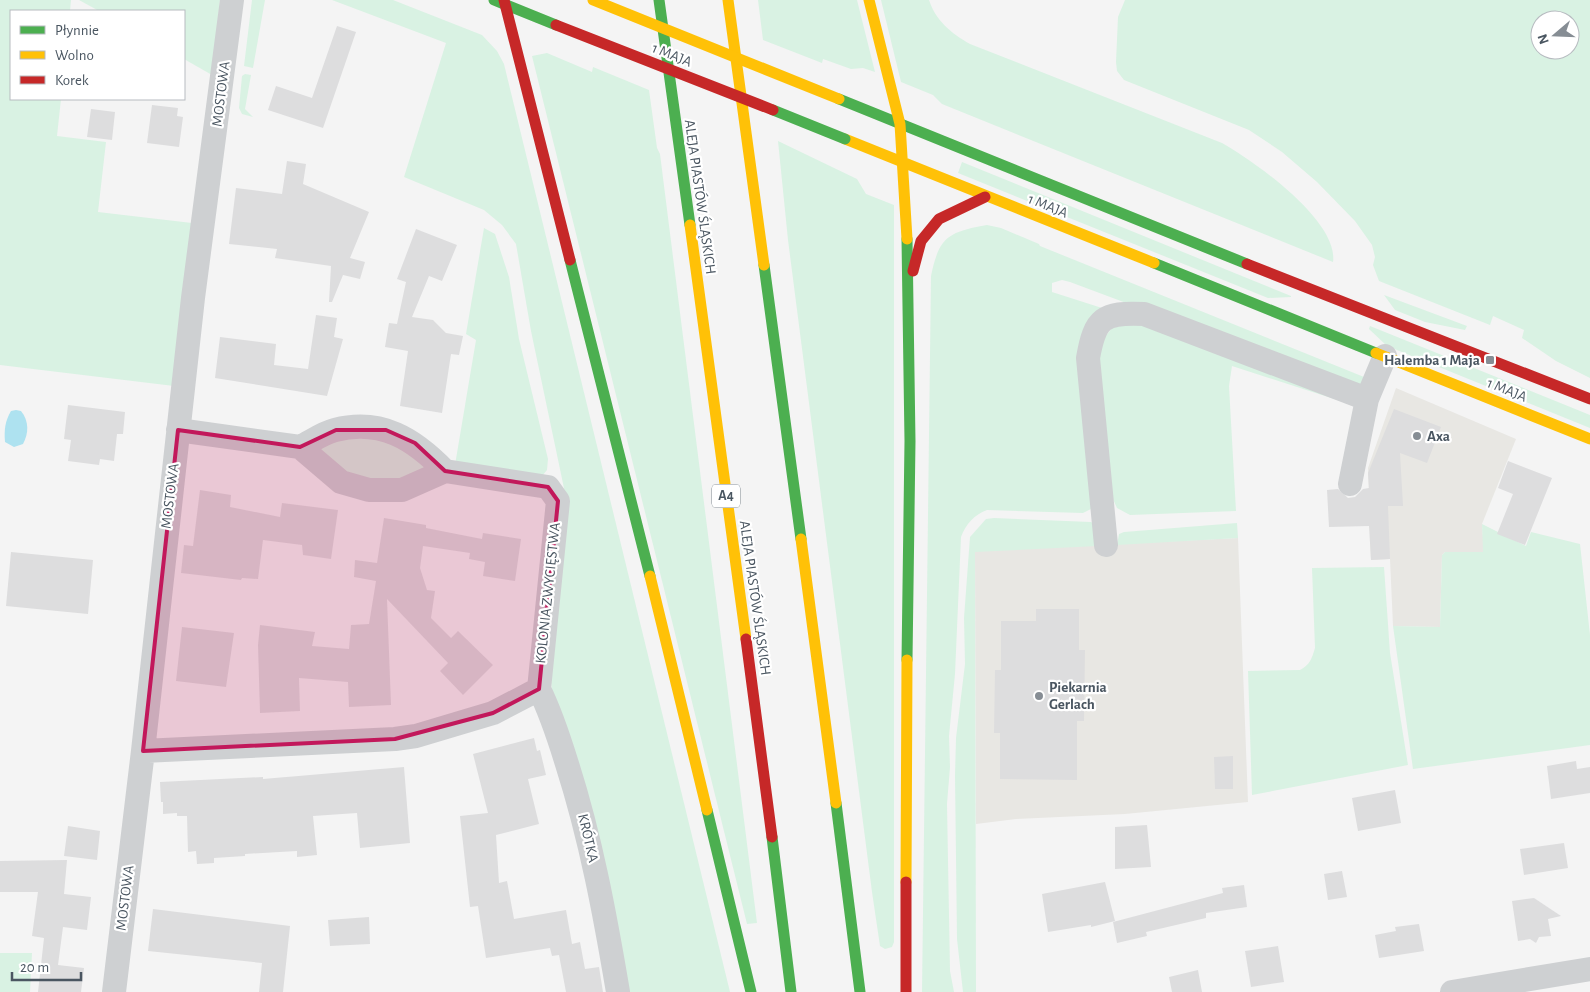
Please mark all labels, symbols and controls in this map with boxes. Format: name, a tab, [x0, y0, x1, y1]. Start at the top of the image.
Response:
legend	[10, 10, 185, 100]
north arrow	[1530, 10, 1580, 60]
text: Płynnie	[55, 23, 99, 38]
text: N	[1535, 32, 1552, 46]
street label: 1 MAJA	[650, 40, 694, 70]
text: Wolno	[55, 48, 94, 63]
street label: MOSTOWA	[210, 60, 233, 128]
text: Korek	[55, 73, 89, 88]
street label: ALEJA PIASTÓW ŚLĄSKICH	[682, 118, 720, 275]
street label: 1 MAJA	[1026, 191, 1070, 221]
place label: Halemba 1 Maja	[1384, 353, 1480, 368]
marker: Halemba 1 Maja	[1484, 354, 1496, 366]
street label: 1 MAJA	[1485, 375, 1529, 405]
place label: Axa	[1427, 429, 1450, 444]
marker: Axa	[1411, 430, 1423, 442]
street label: MOSTOWA	[159, 462, 182, 530]
road number: A4	[712, 484, 740, 508]
street label: ALEJA PIASTÓW ŚLĄSKICH	[737, 519, 775, 676]
street label: KOLONIA ZWYCIĘSTWA	[533, 521, 563, 664]
place label: Piekarnia Gerlach	[1049, 680, 1107, 712]
marker: Piekarnia Gerlach	[1033, 690, 1045, 702]
street label: KRÓTKA	[575, 812, 603, 864]
street label: MOSTOWA	[114, 864, 137, 932]
scale bar	[12, 950, 81, 982]
text: 20 m	[20, 960, 49, 975]

